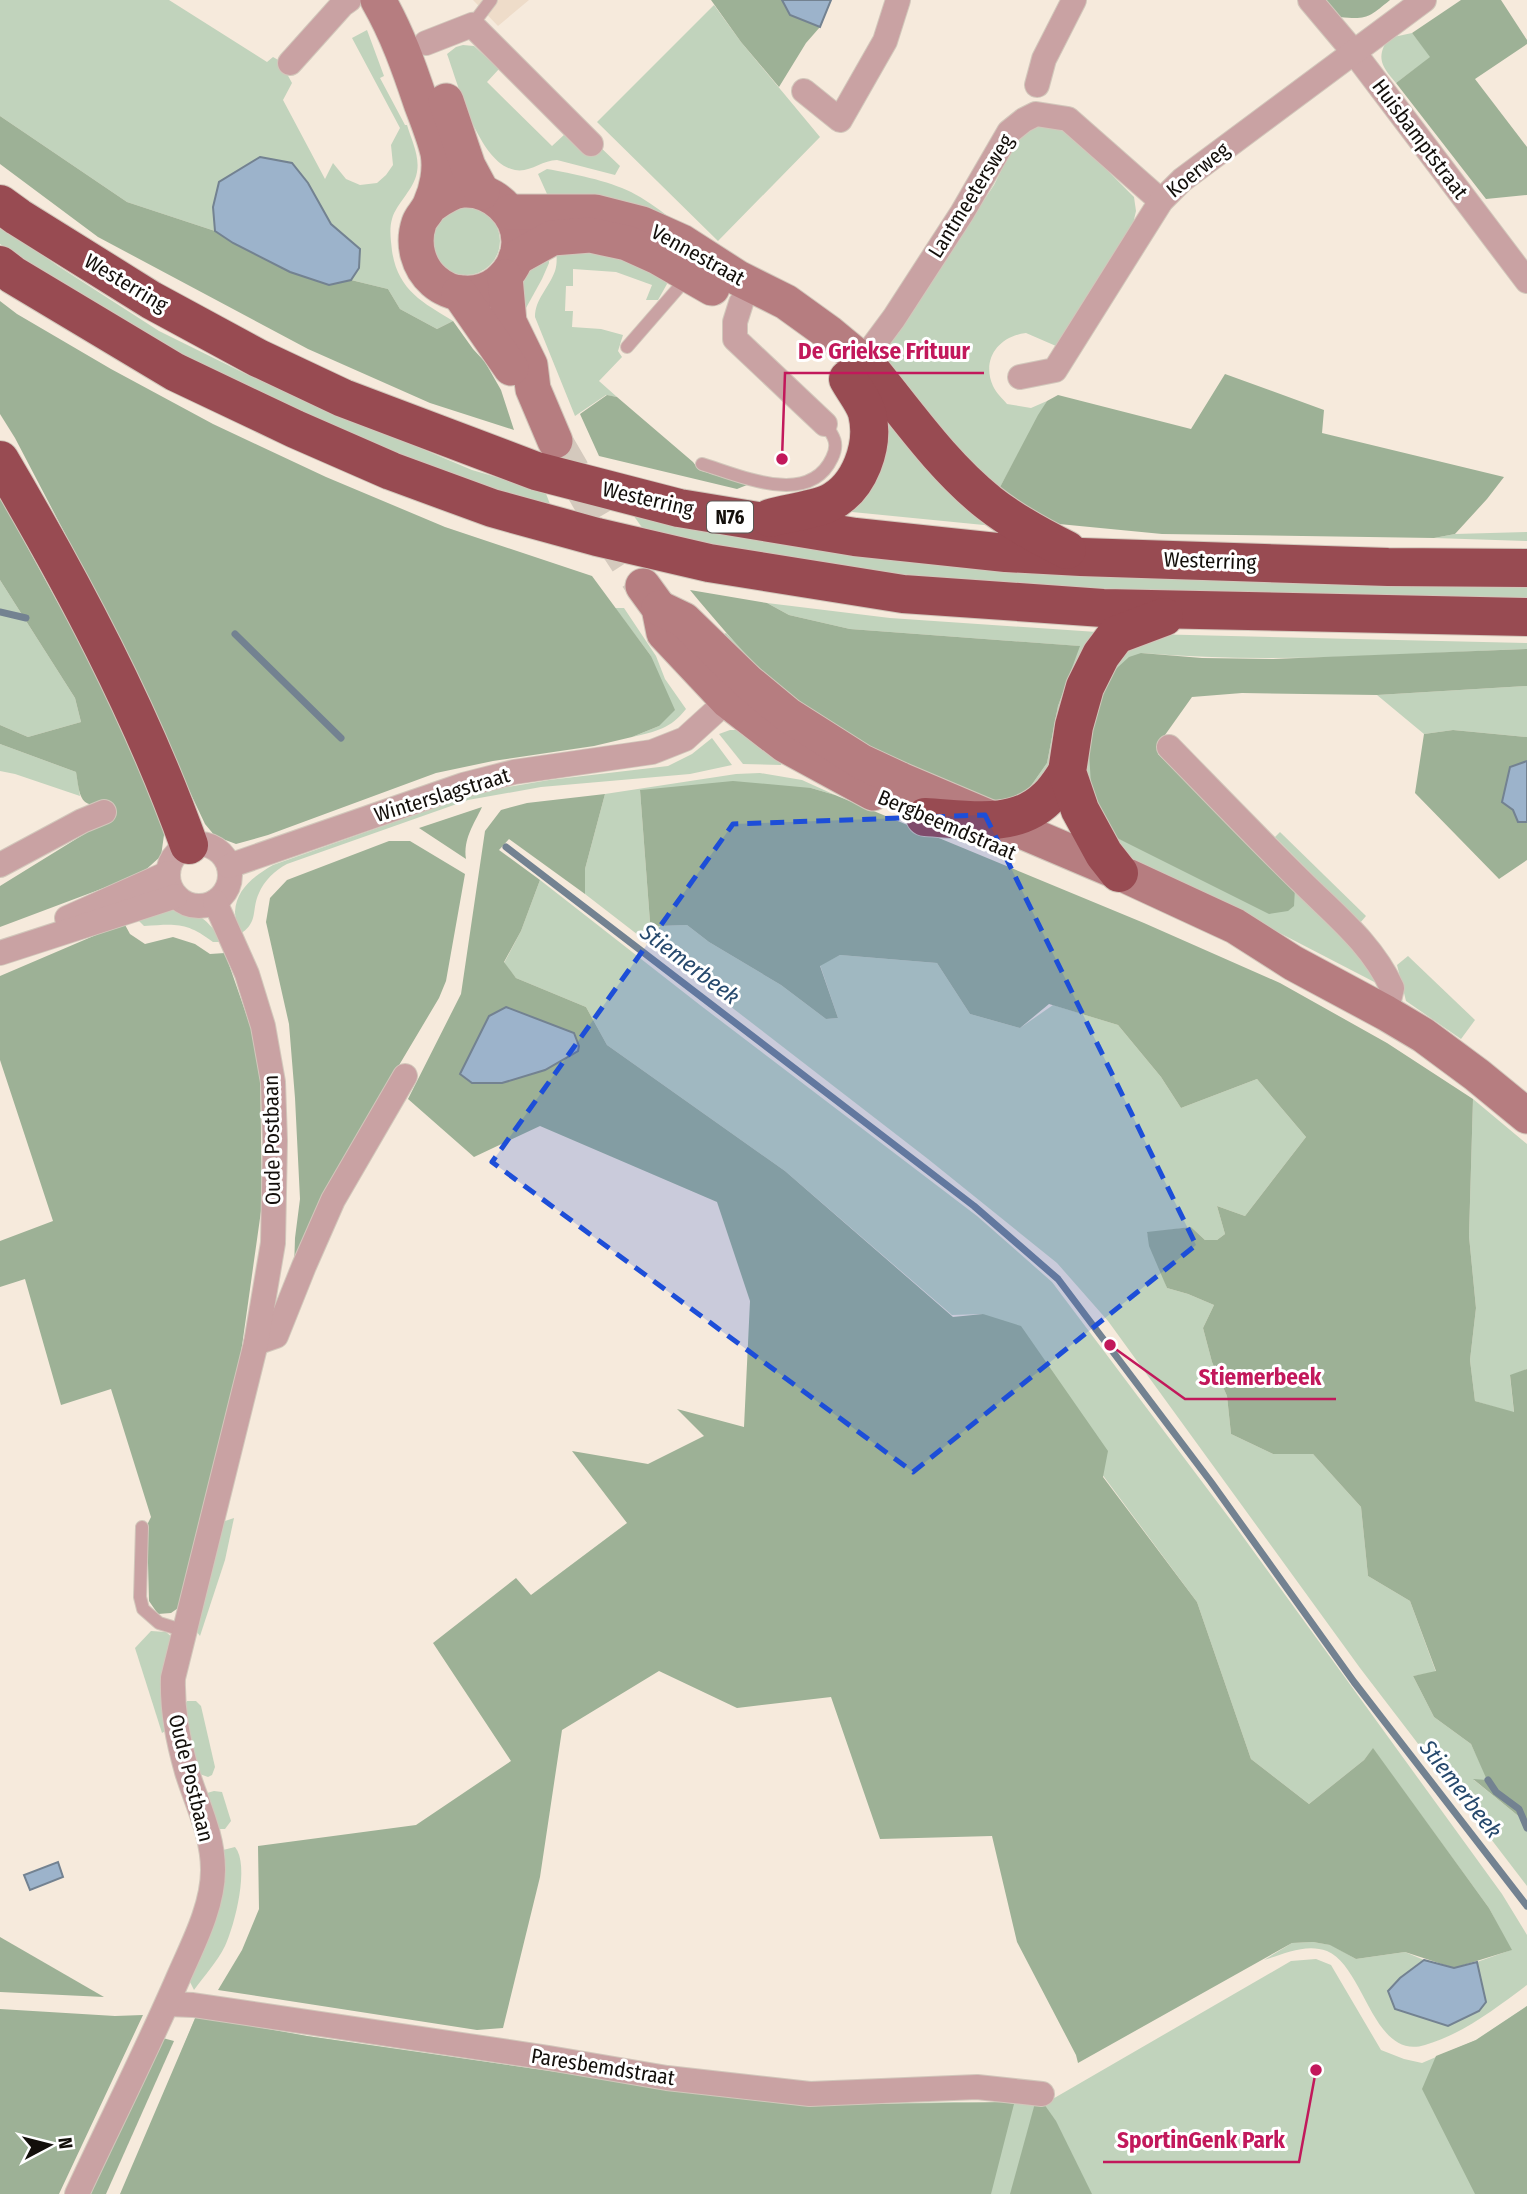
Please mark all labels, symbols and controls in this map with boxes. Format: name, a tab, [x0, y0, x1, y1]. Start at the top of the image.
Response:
street label: Huisbamptstraat	[1366, 74, 1474, 204]
street label: Lantmeetersweg	[923, 129, 1019, 263]
street label: Koerweg	[1161, 137, 1235, 203]
street label: Vennestraat	[647, 219, 749, 291]
street label: Westerring	[80, 248, 173, 318]
callout: De Griekse Frituur	[785, 329, 984, 373]
text: De Griekse Frituur	[798, 337, 971, 365]
street label: Westerring	[600, 476, 696, 522]
road number: N76	[707, 502, 753, 532]
street label: Westerring	[1163, 546, 1257, 576]
street label: Winterslagstraat	[371, 762, 513, 828]
street label: Bergbeemdstraat	[874, 784, 1020, 866]
water label: Stiemerbeek	[634, 917, 745, 1010]
street label: Oude Postbaan	[258, 1075, 286, 1205]
callout: Stiemerbeek	[1185, 1355, 1336, 1399]
text: Stiemerbeek	[1199, 1363, 1322, 1391]
street label: Oude Postbaan	[163, 1712, 219, 1844]
water label: Stiemerbeek	[1413, 1733, 1508, 1844]
street label: Paresbemdstraat	[529, 2043, 677, 2091]
north arrow	[14, 2110, 84, 2180]
callout: SportinGenk Park	[1103, 2118, 1299, 2162]
text: SportinGenk Park	[1117, 2126, 1285, 2154]
text: N	[53, 2136, 77, 2150]

